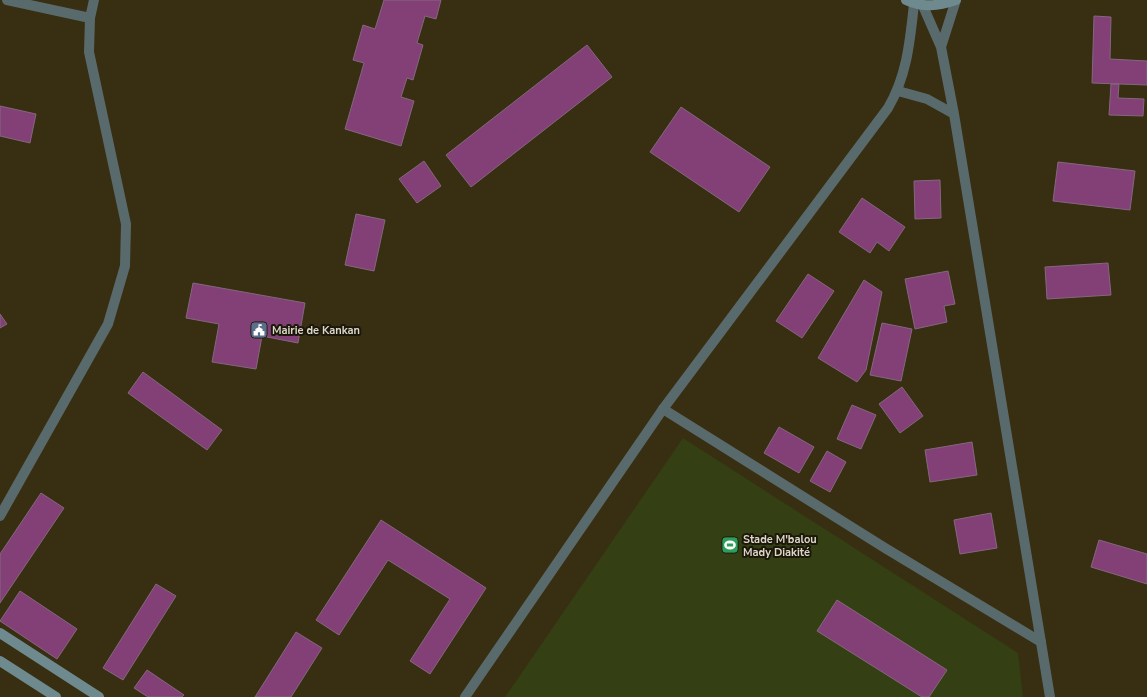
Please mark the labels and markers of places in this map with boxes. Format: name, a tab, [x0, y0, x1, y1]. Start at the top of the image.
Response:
public building icon: Mairie de Kankan	[249, 320, 269, 340]
place label: Mairie de Kankan	[272, 323, 360, 338]
place label: Stade M'balou Mady Diakité	[743, 532, 817, 560]
sports icon: Stade M'balou Mady Diakité	[720, 535, 740, 555]

